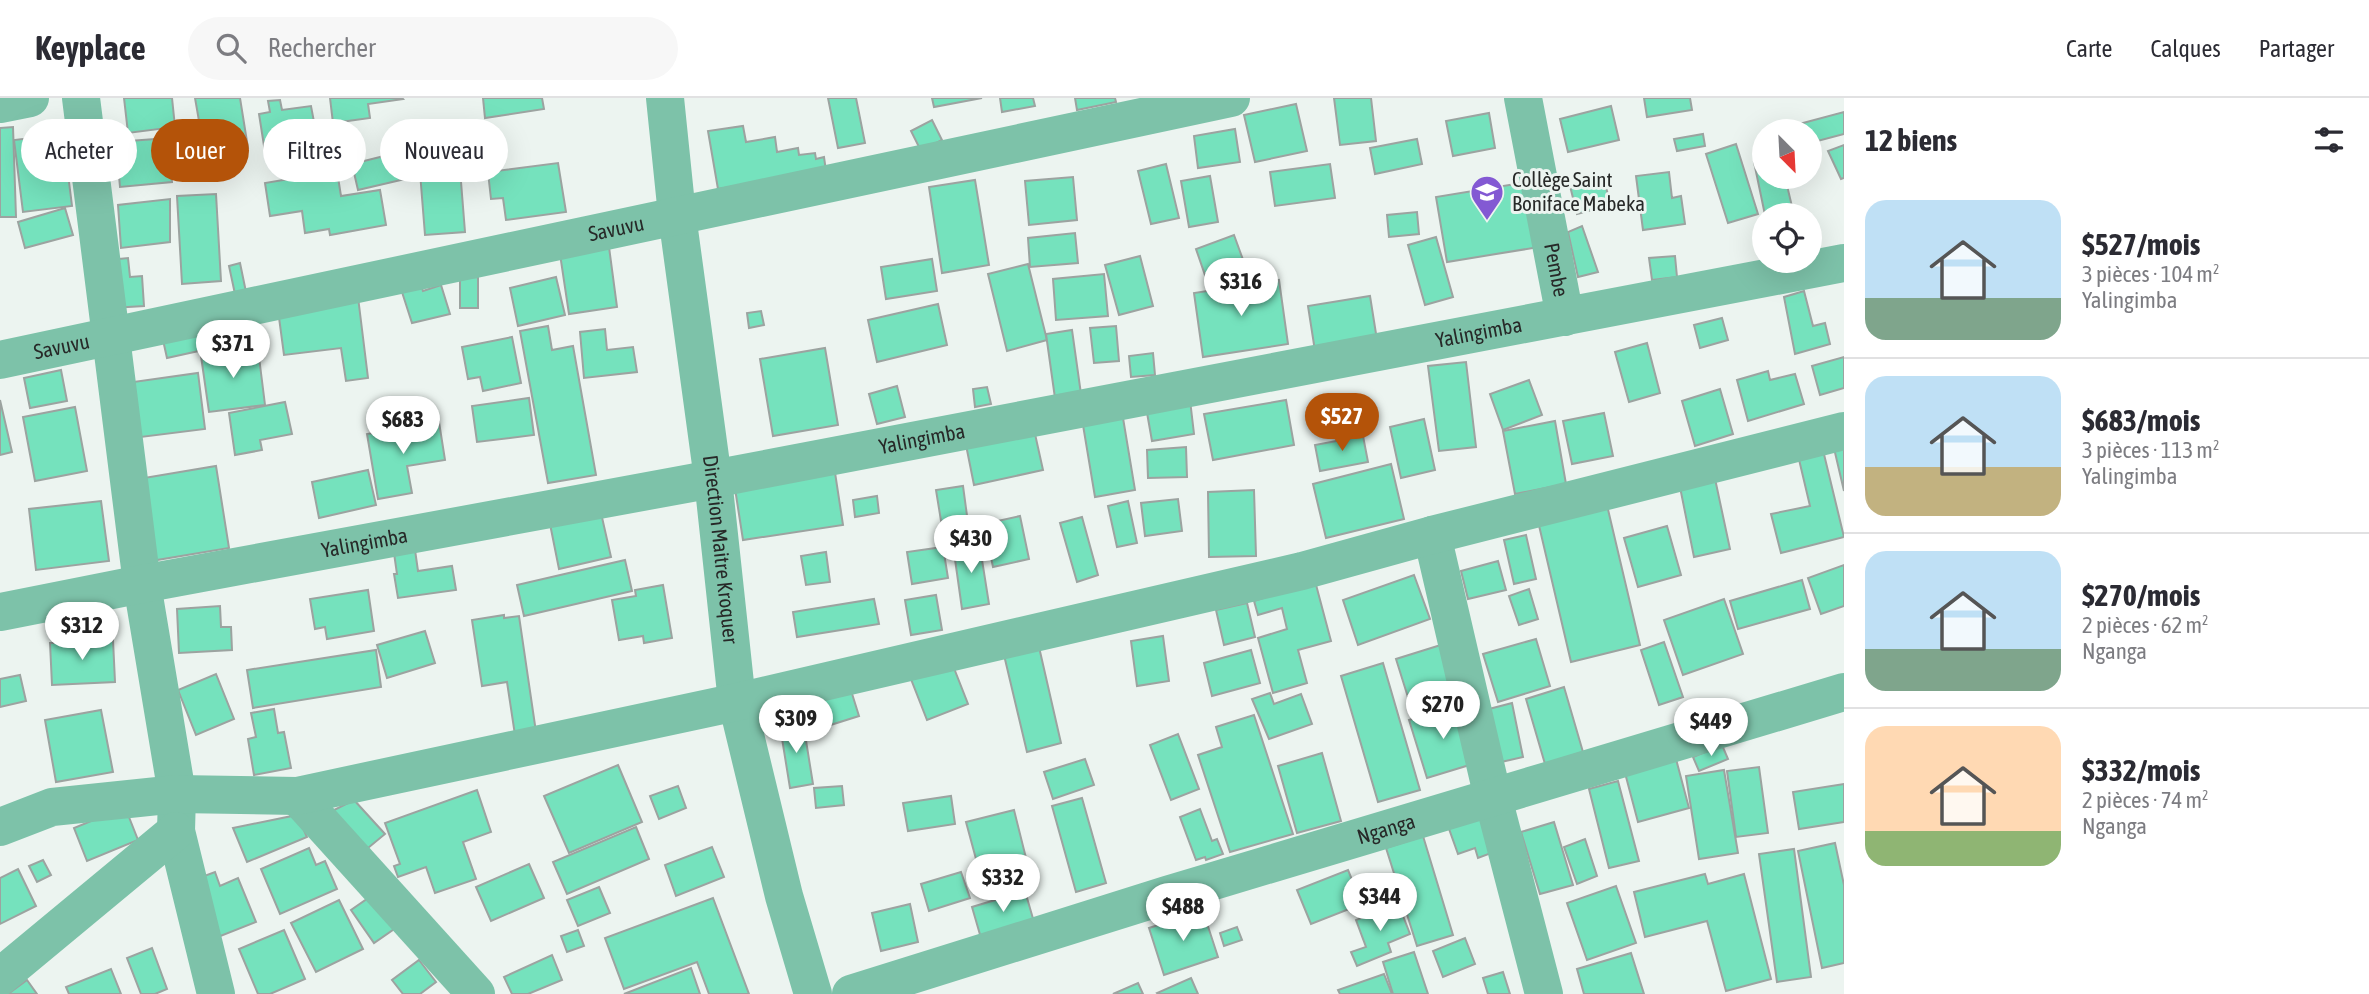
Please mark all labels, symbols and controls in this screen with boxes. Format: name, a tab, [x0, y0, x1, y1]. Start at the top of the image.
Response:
search box	[188, 17, 678, 80]
text: Keyplace	[35, 29, 146, 67]
icon: search	[212, 29, 250, 67]
text: Rechercher	[268, 33, 376, 63]
text: Carte	[2066, 35, 2112, 62]
text: Calques	[2150, 35, 2221, 62]
text: Partager	[2259, 35, 2334, 62]
chip: Acheter	[21, 119, 137, 182]
chip: Louer	[151, 119, 249, 182]
chip: Filtres	[263, 119, 366, 182]
chip: Nouveau	[380, 119, 508, 182]
north arrow	[1752, 119, 1822, 189]
map controls	[1752, 119, 1822, 273]
icon: filters	[2310, 121, 2348, 159]
text: 12 biens	[1865, 123, 1957, 157]
place label: Collège Saint Boniface Mabeka	[1512, 167, 1645, 215]
school or university icon: Collège Saint Boniface Mabeka	[1468, 173, 1506, 222]
button: locate	[1752, 203, 1822, 273]
street label: Savuvu	[586, 210, 646, 245]
text: $527/mois	[2082, 227, 2200, 261]
icon: home	[1921, 228, 2005, 312]
street label: Pembe	[1540, 241, 1574, 299]
pin: $316	[1200, 258, 1282, 318]
text: 3 pièces · 104 m²	[2082, 261, 2219, 287]
text: $316	[1220, 268, 1262, 294]
text: Yalingimba	[2082, 287, 2177, 313]
street label: Yalingimba	[1434, 312, 1524, 352]
pin: $371	[192, 320, 274, 380]
street label: Savuvu	[31, 328, 91, 363]
text: $371	[212, 330, 254, 356]
pin: $527	[1301, 394, 1383, 453]
pin: $683	[362, 396, 444, 456]
text: $527	[1321, 403, 1363, 429]
text: $683/mois	[2082, 403, 2200, 437]
icon: home	[1921, 404, 2005, 488]
text: $683	[382, 406, 424, 432]
street label: Yalingimba	[877, 418, 967, 458]
text: 3 pièces · 113 m²	[2082, 437, 2219, 463]
street label: Direction Maitre Kroquer	[699, 454, 744, 646]
text: Yalingimba	[2082, 463, 2177, 489]
pin: $430	[930, 516, 1012, 575]
street label: Yalingimba	[319, 522, 409, 562]
text: $430	[950, 525, 992, 551]
text: $270/mois	[2082, 578, 2200, 612]
icon: home	[1921, 579, 2005, 663]
pin: $312	[41, 602, 123, 662]
text: $312	[61, 612, 103, 638]
text: 2 pièces · 62 m²	[2082, 612, 2209, 638]
text: Nganga	[2082, 638, 2147, 664]
pin: $270	[1402, 682, 1484, 741]
text: $270	[1422, 691, 1464, 717]
pin: $309	[755, 696, 837, 755]
pin: $449	[1670, 698, 1752, 758]
text: $309	[775, 705, 817, 731]
text: $449	[1690, 708, 1732, 734]
text: $332/mois	[2082, 753, 2200, 787]
icon: home	[1921, 754, 2005, 838]
text: 2 pièces · 74 m²	[2082, 787, 2209, 813]
street label: Nganga	[1354, 808, 1418, 848]
text: Nganga	[2082, 813, 2147, 839]
pin: $332	[962, 854, 1044, 914]
text: $332	[982, 864, 1024, 890]
pin: $344	[1339, 874, 1421, 933]
text: $344	[1359, 883, 1401, 909]
pin: $488	[1142, 884, 1224, 943]
text: $488	[1162, 893, 1204, 919]

